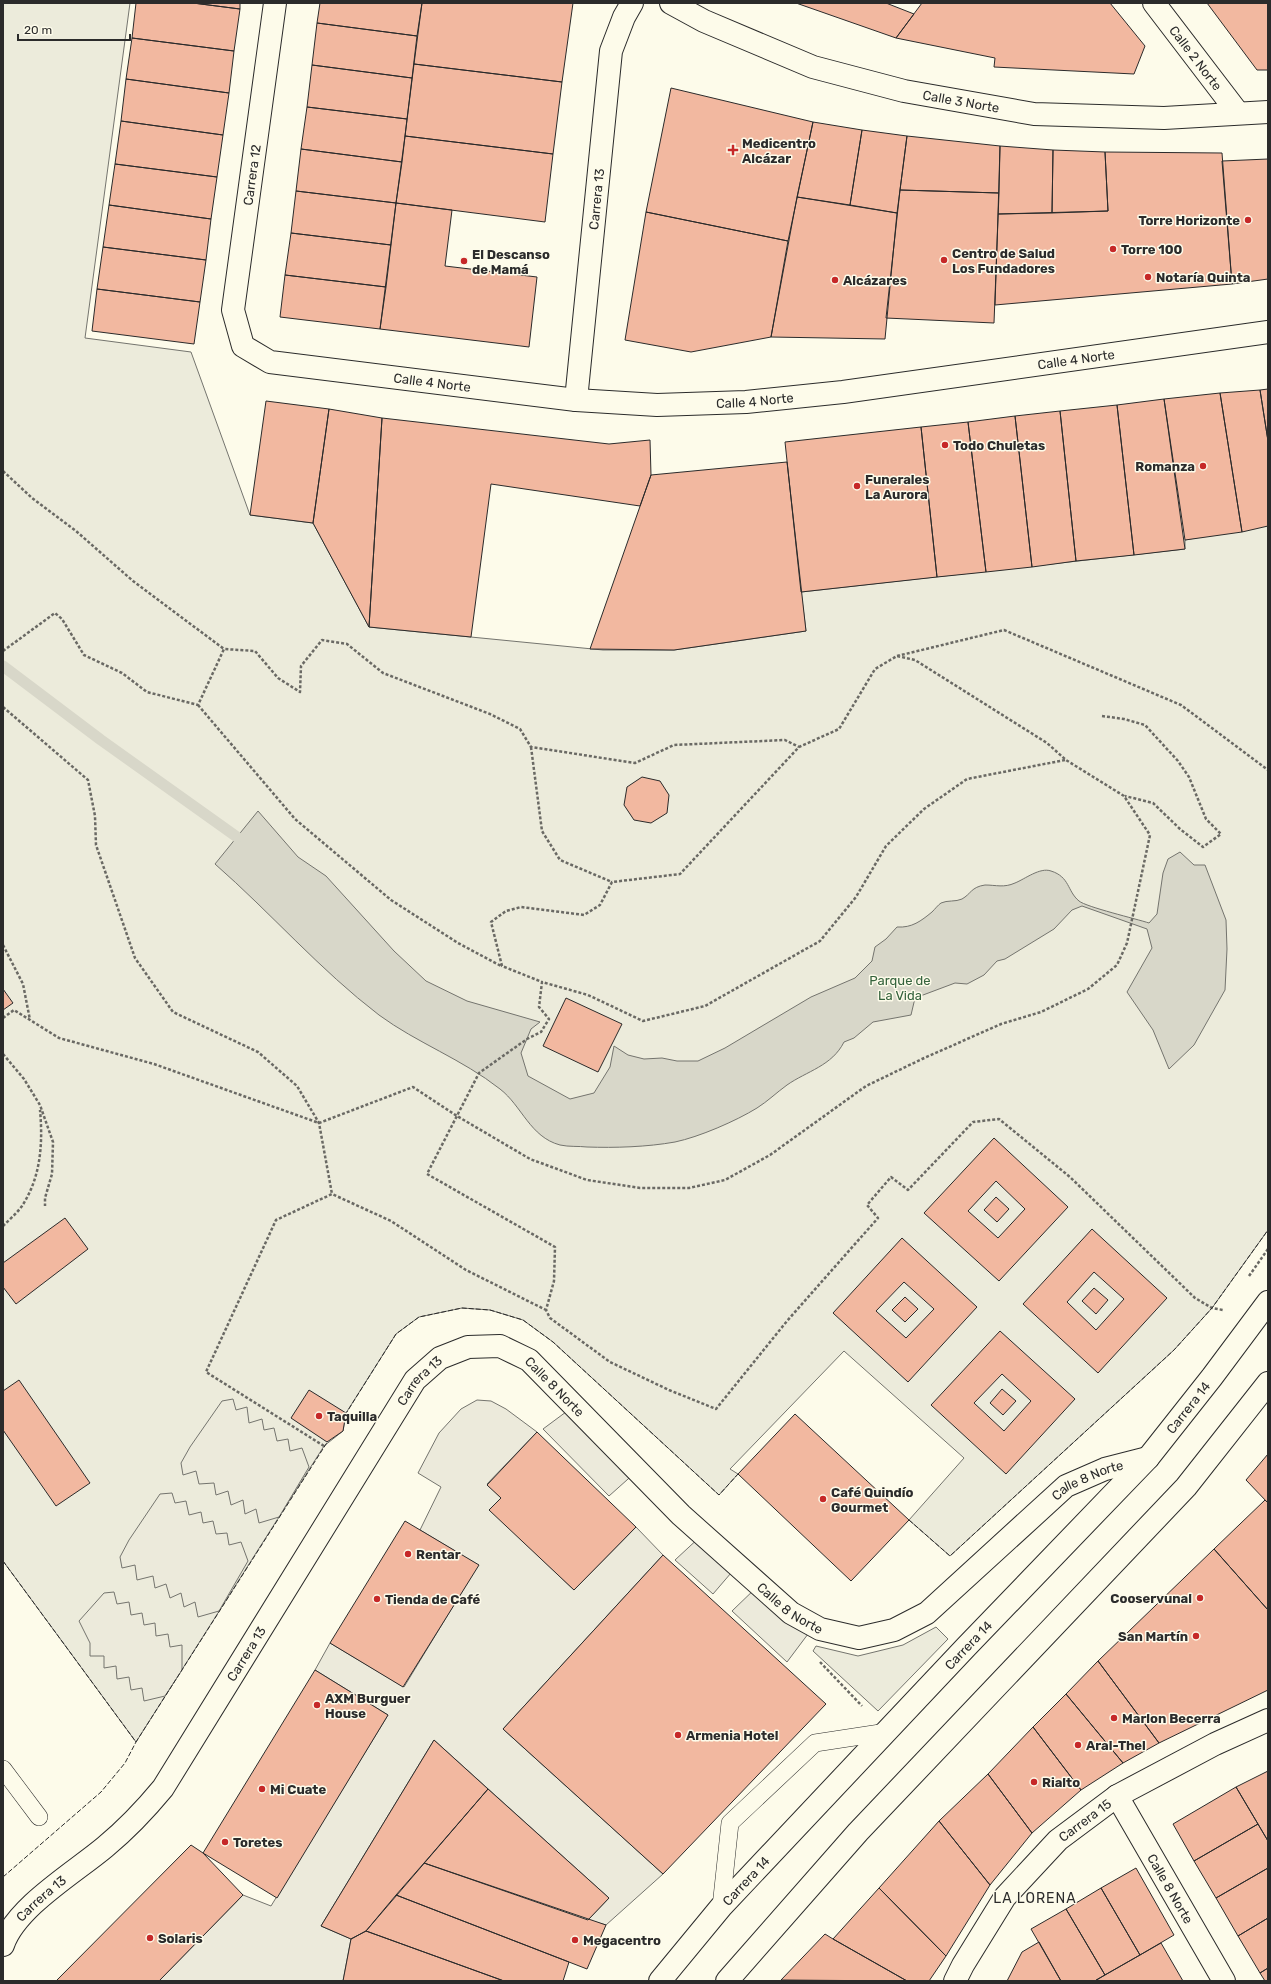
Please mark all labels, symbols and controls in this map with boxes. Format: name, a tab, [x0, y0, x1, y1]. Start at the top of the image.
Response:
scale bar	[18, 16, 130, 42]
text: 20 m	[24, 23, 52, 37]
street label: Calle 2 Norte	[1166, 23, 1225, 93]
street label: Calle 3 Norte	[922, 87, 1001, 115]
place label: Medicentro Alcázar	[742, 136, 816, 166]
street label: Carrera 12	[240, 144, 264, 206]
marker: Medicentro Alcázar	[727, 144, 739, 156]
street label: Carrera 13	[586, 167, 607, 230]
place label: Torre Horizonte	[1138, 213, 1240, 228]
marker: Torre Horizonte	[1243, 215, 1253, 225]
place label: Torre 100	[1121, 242, 1183, 257]
marker: Torre 100	[1108, 244, 1118, 254]
place label: Centro de Salud Los Fundadores	[952, 246, 1055, 276]
place label: El Descanso de Mamá	[472, 247, 550, 277]
marker: Centro de Salud Los Fundadores	[939, 255, 949, 265]
marker: El Descanso de Mamá	[459, 256, 469, 266]
place label: Notaría Quinta	[1156, 270, 1250, 285]
marker: Notaría Quinta	[1143, 272, 1153, 282]
place label: Alcázares	[843, 273, 907, 288]
marker: Alcázares	[830, 275, 840, 285]
street label: Calle 4 Norte	[1036, 346, 1116, 372]
street label: Calle 4 Norte	[393, 370, 472, 394]
street label: Calle 4 Norte	[716, 390, 794, 411]
place label: Todo Chuletas	[953, 438, 1045, 453]
marker: Todo Chuletas	[940, 440, 950, 450]
place label: Romanza	[1135, 459, 1195, 474]
marker: Romanza	[1198, 461, 1208, 471]
place label: Funerales La Aurora	[865, 472, 929, 502]
marker: Funerales La Aurora	[852, 481, 862, 491]
park label: Parque de La Vida	[869, 973, 931, 1003]
street label: Carrera 13	[394, 1352, 445, 1408]
street label: Calle 8 Norte	[522, 1353, 587, 1419]
street label: Carrera 14	[1163, 1379, 1213, 1436]
place label: Taquilla	[327, 1409, 377, 1424]
marker: Taquilla	[314, 1411, 324, 1421]
street label: Calle 8 Norte	[1048, 1457, 1125, 1503]
place label: Café Quindío Gourmet	[831, 1485, 913, 1515]
marker: Café Quindío Gourmet	[818, 1494, 828, 1504]
place label: Rentar	[416, 1547, 461, 1562]
marker: Rentar	[403, 1549, 413, 1559]
street label: Calle 8 Norte	[754, 1579, 826, 1637]
place label: Cooservunal	[1110, 1591, 1192, 1606]
place label: Tienda de Café	[385, 1592, 481, 1607]
marker: Cooservunal	[1195, 1593, 1205, 1603]
marker: Tienda de Café	[372, 1594, 382, 1604]
street label: Carrera 14	[941, 1617, 995, 1673]
street label: Carrera 13	[223, 1623, 269, 1684]
place label: San Martín	[1118, 1629, 1188, 1644]
marker: San Martín	[1191, 1631, 1201, 1641]
place label: AXM Burguer House	[325, 1691, 410, 1721]
marker: AXM Burguer House	[312, 1700, 322, 1710]
place label: Marlon Becerra	[1122, 1711, 1221, 1726]
marker: Marlon Becerra	[1109, 1713, 1119, 1723]
place label: Armenia Hotel	[686, 1728, 778, 1743]
marker: Armenia Hotel	[673, 1730, 683, 1740]
place label: Aral-Thel	[1086, 1738, 1146, 1753]
marker: Aral-Thel	[1073, 1740, 1083, 1750]
place label: Rialto	[1042, 1775, 1080, 1790]
marker: Rialto	[1029, 1777, 1039, 1787]
place label: Mi Cuate	[270, 1782, 326, 1797]
marker: Mi Cuate	[257, 1784, 267, 1794]
street label: Carrera 15	[1056, 1796, 1114, 1844]
place label: Toretes	[233, 1835, 283, 1850]
marker: Toretes	[220, 1837, 230, 1847]
street label: Calle 8 Norte	[1145, 1851, 1197, 1926]
street label: Carrera 14	[719, 1853, 772, 1908]
street label: Carrera 13	[13, 1872, 69, 1924]
district label: LA LORENA	[993, 1890, 1077, 1907]
place label: Solaris	[158, 1931, 203, 1946]
marker: Solaris	[145, 1933, 155, 1943]
place label: Megacentro	[583, 1933, 661, 1948]
marker: Megacentro	[570, 1935, 580, 1945]

